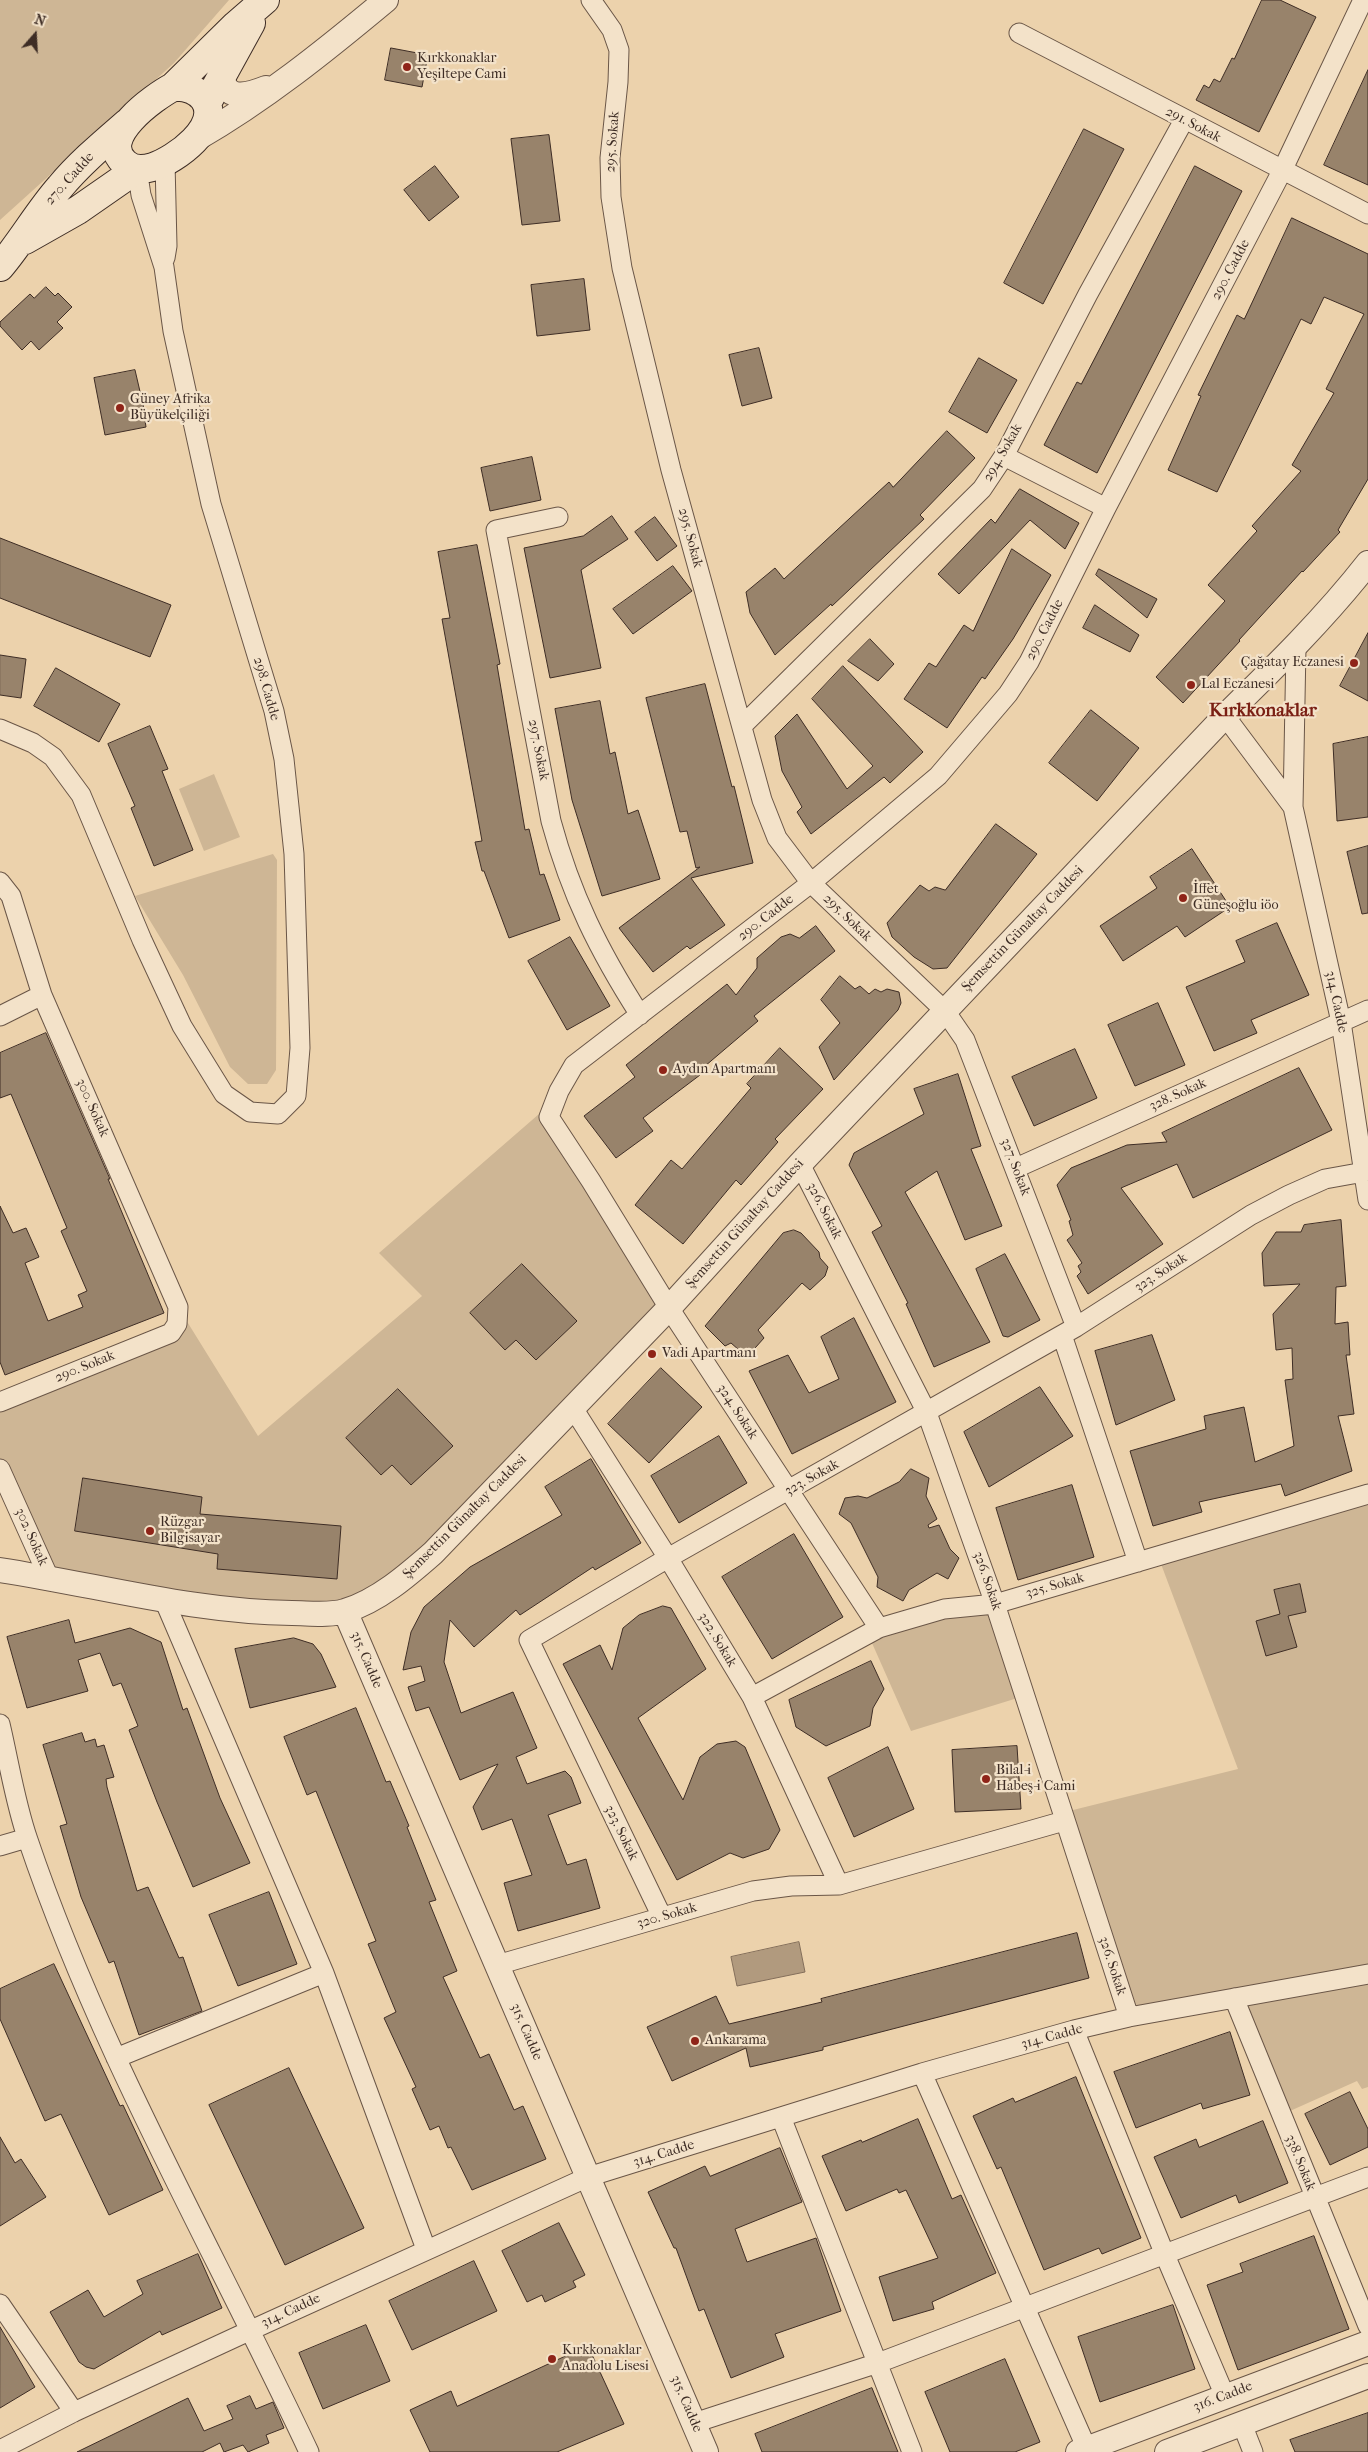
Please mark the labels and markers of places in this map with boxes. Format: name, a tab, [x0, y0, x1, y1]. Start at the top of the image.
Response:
place label: Kırkkonaklar Yeşiltepe Cami	[417, 51, 506, 84]
marker: Kırkkonaklar Yeşiltepe Cami	[401, 61, 413, 73]
place label: Güney Afrika Büyükelçiliği	[130, 392, 210, 424]
marker: Güney Afrika Büyükelçiliği	[114, 402, 126, 414]
place label: Çağatay Eczanesi	[1241, 655, 1344, 671]
marker: Çağatay Eczanesi	[1348, 657, 1360, 669]
place label: Lal Eczanesi	[1201, 677, 1275, 693]
marker: Lal Eczanesi	[1185, 679, 1197, 691]
place label: İffet Güneşoğlu iöo	[1193, 882, 1279, 914]
marker: İffet Güneşoğlu iöo	[1177, 892, 1189, 904]
place label: Aydın Apartmanı	[673, 1062, 776, 1078]
marker: Aydın Apartmanı	[657, 1064, 669, 1076]
place label: Vadi Apartmanı	[662, 1346, 756, 1362]
marker: Vadi Apartmanı	[646, 1348, 658, 1360]
place label: Rüzgar Bilgisayar	[160, 1515, 220, 1548]
marker: Rüzgar Bilgisayar	[144, 1525, 156, 1537]
place label: Bilal-i Habeş-i Cami	[996, 1763, 1075, 1795]
marker: Bilal-i Habeş-i Cami	[980, 1773, 992, 1785]
place label: Ankarama	[705, 2033, 766, 2049]
marker: Ankarama	[689, 2035, 701, 2047]
place label: Kırkkonaklar Anadolu Lisesi	[562, 2343, 649, 2376]
marker: Kırkkonaklar Anadolu Lisesi	[546, 2353, 558, 2365]

